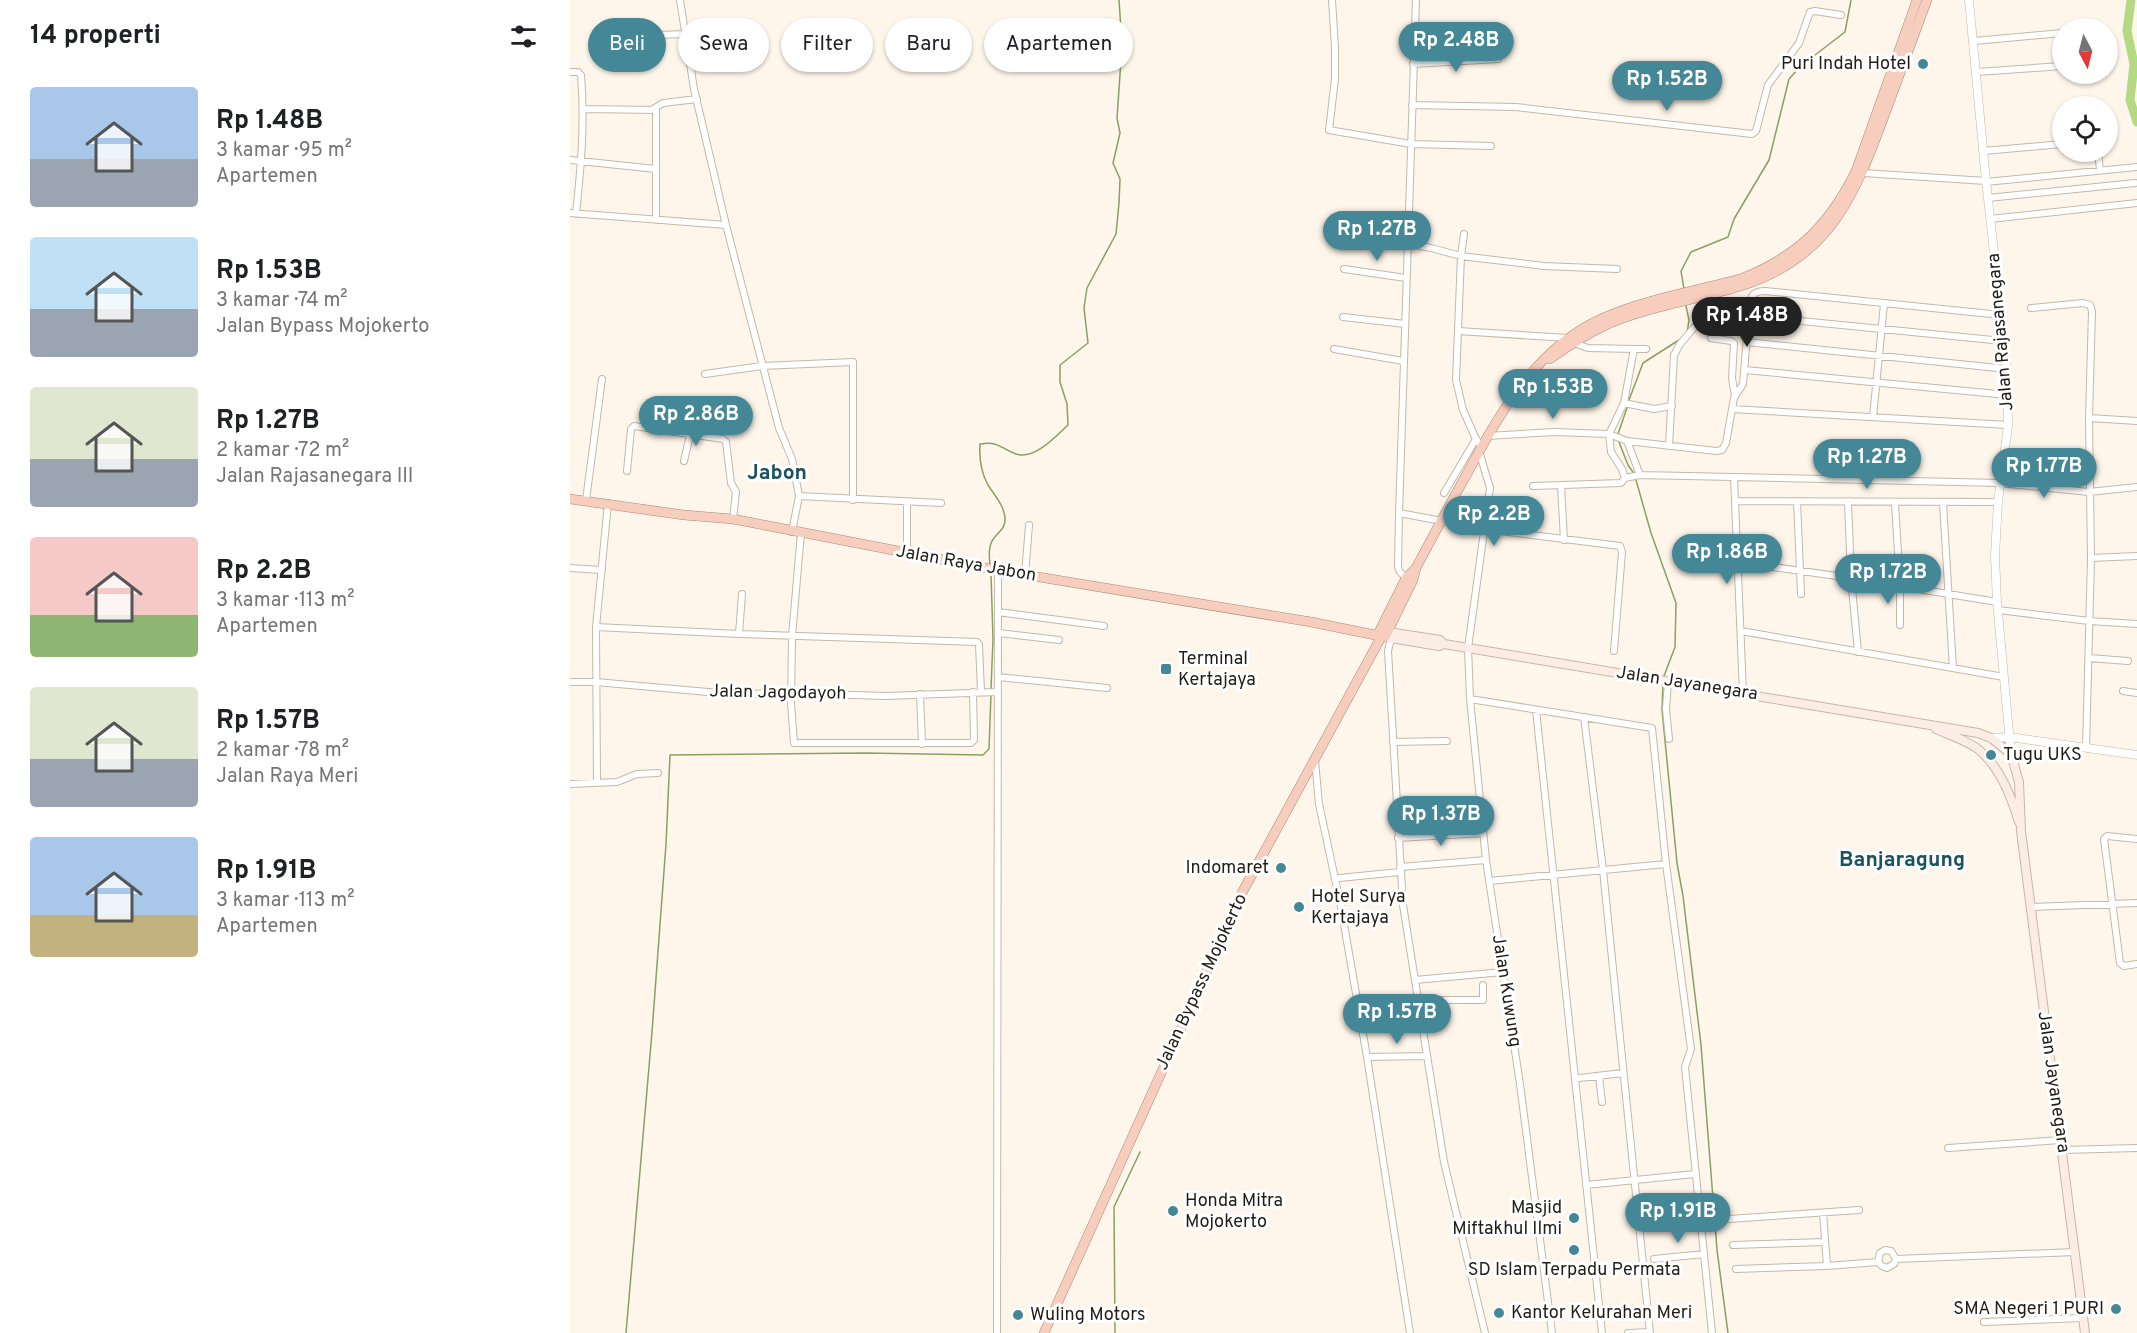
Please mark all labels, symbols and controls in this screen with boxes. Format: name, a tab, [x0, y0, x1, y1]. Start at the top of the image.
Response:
chip: Beli	[588, 18, 666, 72]
chip: Sewa	[678, 18, 769, 72]
chip: Filter	[781, 18, 873, 72]
chip: Baru	[885, 18, 972, 72]
chip: Apartemen	[984, 18, 1133, 72]
north arrow	[2052, 18, 2118, 84]
map controls	[2052, 18, 2118, 162]
text: 14 properti	[30, 20, 161, 53]
icon: filters	[507, 20, 540, 53]
pin: Rp 2.48B	[1394, 22, 1518, 73]
text: Rp 2.48B	[1413, 28, 1499, 54]
place label: Puri Indah Hotel	[1781, 53, 1911, 76]
marker: Puri Indah Hotel	[1916, 57, 1930, 71]
pin: Rp 1.52B	[1605, 61, 1729, 112]
text: Rp 1.52B	[1626, 67, 1708, 93]
button: locate	[2052, 96, 2118, 162]
text: Rp 1.48B	[216, 105, 323, 138]
icon: home	[78, 111, 150, 183]
text: 3 kamar · 95 m²	[216, 138, 352, 164]
text: Apartemen	[216, 164, 318, 190]
pin: Rp 1.27B	[1315, 211, 1439, 262]
text: Rp 1.27B	[1337, 217, 1417, 243]
street label: Jalan Rajasanegara	[1983, 252, 2019, 412]
text: Rp 1.53B	[216, 255, 322, 288]
icon: home	[78, 261, 150, 333]
text: 3 kamar · 74 m²	[216, 288, 348, 314]
pin: Rp 1.48B	[1685, 297, 1809, 348]
text: Rp 1.48B	[1706, 303, 1788, 329]
text: Jalan Bypass Mojokerto	[216, 314, 429, 340]
pin: Rp 1.53B	[1491, 369, 1615, 420]
text: Rp 1.53B	[1512, 375, 1594, 401]
pin: Rp 2.86B	[634, 396, 758, 447]
text: Rp 2.86B	[653, 402, 739, 428]
text: Rp 1.27B	[216, 405, 320, 438]
icon: home	[78, 411, 150, 483]
text: 2 kamar · 72 m²	[216, 438, 349, 464]
pin: Rp 1.27B	[1805, 439, 1929, 490]
text: Rp 1.27B	[1827, 445, 1907, 471]
pin: Rp 1.77B	[1982, 448, 2106, 499]
text: Rp 1.77B	[2006, 454, 2082, 480]
district label: Jabon	[747, 460, 807, 487]
text: Jalan Rajasanegara III	[216, 464, 413, 490]
pin: Rp 2.2B	[1439, 496, 1549, 547]
text: Rp 2.2B	[1457, 502, 1531, 528]
pin: Rp 1.86B	[1665, 534, 1789, 585]
street label: Jalan Raya Jabon	[894, 540, 1038, 588]
text: Rp 1.86B	[1686, 540, 1768, 566]
pin: Rp 1.72B	[1826, 554, 1950, 605]
text: Rp 2.2B	[216, 555, 312, 588]
text: Rp 1.72B	[1849, 560, 1927, 586]
icon: home	[78, 561, 150, 633]
text: 3 kamar · 113 m²	[216, 588, 354, 614]
text: Apartemen	[216, 614, 318, 640]
place label: Terminal Kertajaya	[1178, 648, 1256, 692]
street label: Jalan Jayanegara	[1615, 661, 1759, 707]
marker: Terminal Kertajaya	[1159, 662, 1173, 676]
street label: Jalan Jagodayoh	[709, 680, 847, 706]
text: Rp 1.57B	[216, 705, 320, 738]
icon: home	[78, 711, 150, 783]
text: 2 kamar · 78 m²	[216, 738, 349, 764]
place label: Tugu UKS	[2003, 744, 2082, 767]
marker: Tugu UKS	[1984, 748, 1998, 762]
text: Jalan Raya Meri	[216, 764, 358, 790]
pin: Rp 1.37B	[1379, 796, 1503, 847]
text: Rp 1.37B	[1401, 802, 1481, 828]
district label: Banjaragung	[1839, 847, 1965, 874]
text: Rp 1.91B	[216, 855, 317, 888]
place label: Indomaret	[1186, 857, 1269, 880]
icon: home	[78, 861, 150, 933]
marker: Indomaret	[1274, 861, 1288, 875]
place label: Hotel Surya Kertajaya	[1311, 886, 1406, 930]
text: 3 kamar · 113 m²	[216, 888, 354, 914]
street label: Jalan Bypass Mojokerto	[1151, 890, 1253, 1074]
marker: Hotel Surya Kertajaya	[1292, 900, 1306, 914]
text: Apartemen	[216, 914, 318, 940]
street label: Jalan Kuwung	[1486, 933, 1526, 1049]
pin: Rp 1.57B	[1335, 994, 1459, 1045]
text: Rp 1.57B	[1357, 1000, 1437, 1026]
street label: Jalan Jayanegara	[2032, 1010, 2074, 1154]
place label: Honda Mitra Mojokerto	[1185, 1190, 1283, 1234]
pin: Rp 1.91B	[1616, 1193, 1740, 1244]
place label: Masjid Miftakhul Ilmi	[1452, 1197, 1562, 1241]
text: Rp 1.91B	[1639, 1199, 1717, 1225]
marker: Honda Mitra Mojokerto	[1166, 1204, 1180, 1218]
marker: Masjid Miftakhul Ilmi	[1567, 1211, 1581, 1225]
marker: SD Islam Terpadu Permata	[1567, 1243, 1581, 1257]
place label: SD Islam Terpadu Permata	[1468, 1259, 1680, 1282]
place label: SMA Negeri 1 PURI	[1953, 1298, 2104, 1321]
place label: Kantor Kelurahan Meri	[1511, 1302, 1692, 1325]
marker: SMA Negeri 1 PURI	[2109, 1302, 2123, 1316]
place label: Wuling Motors	[1030, 1304, 1145, 1327]
marker: Kantor Kelurahan Meri	[1492, 1306, 1506, 1320]
marker: Wuling Motors	[1011, 1308, 1025, 1322]

